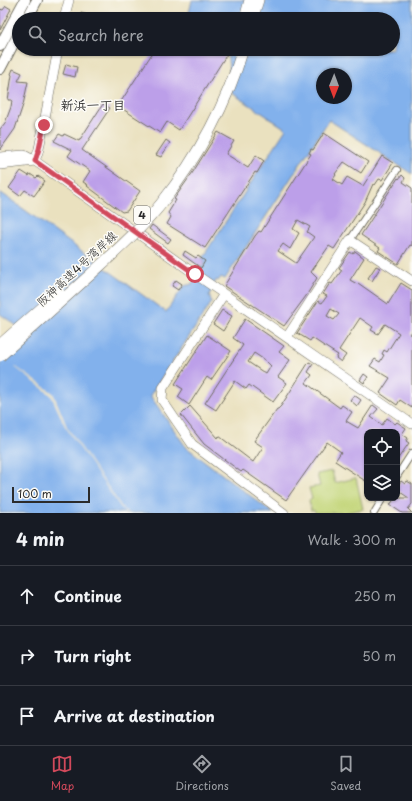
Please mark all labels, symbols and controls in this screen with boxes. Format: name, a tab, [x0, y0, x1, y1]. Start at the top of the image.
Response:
search box	[12, 12, 400, 56]
icon: search	[26, 23, 48, 45]
text: Search here	[58, 23, 144, 46]
north arrow	[316, 68, 352, 104]
district label: 新浜一丁目	[60, 95, 126, 114]
route end	[35, 116, 53, 134]
road number: 4	[134, 206, 150, 224]
street label: 阪神高速4号湾岸線	[32, 226, 120, 310]
route start	[186, 265, 204, 283]
map controls	[364, 429, 400, 501]
button: locate	[364, 429, 400, 465]
button: layers	[364, 465, 400, 501]
scale bar	[12, 485, 90, 504]
text: 100 m	[18, 485, 52, 502]
text: 4 min	[16, 526, 64, 552]
text: Walk · 300 m	[308, 530, 396, 549]
text: Continue	[54, 584, 122, 607]
icon: ahead	[16, 585, 38, 607]
text: 250 m	[354, 586, 396, 605]
text: Turn right	[54, 644, 131, 667]
icon: right	[16, 645, 38, 667]
text: 50 m	[362, 646, 396, 665]
text: Arrive at destination	[54, 704, 215, 727]
icon: arrive	[16, 705, 38, 727]
tab: Map	[51, 753, 74, 794]
tab: Directions	[175, 753, 229, 794]
tab: Saved	[330, 753, 361, 794]

